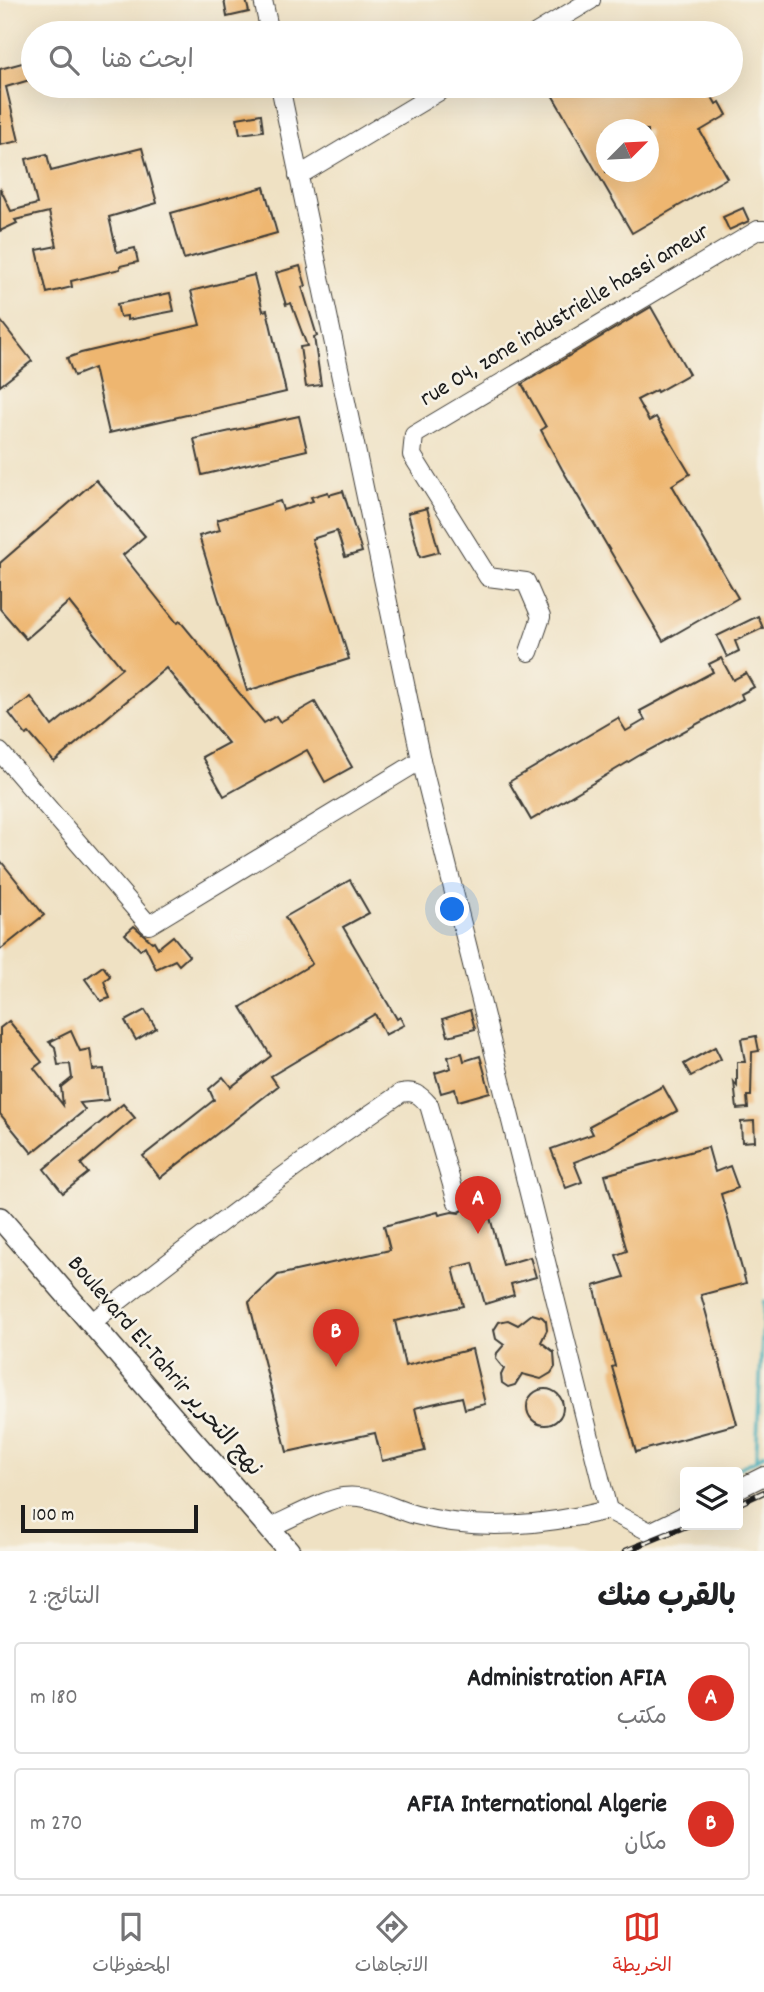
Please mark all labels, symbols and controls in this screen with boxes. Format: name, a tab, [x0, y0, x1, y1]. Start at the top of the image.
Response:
search box	[21, 21, 743, 98]
icon: search	[45, 41, 83, 79]
text: ابحث هنا	[101, 43, 194, 80]
north arrow	[596, 119, 659, 182]
street label: rue 04, zone industrielle hassi ameur	[414, 216, 716, 416]
your location	[435, 892, 469, 926]
pin: A	[455, 1176, 501, 1234]
street label: Boulevard El-Tahrir نهج التحرير	[58, 1249, 270, 1485]
pin: B	[313, 1309, 359, 1367]
map controls	[680, 1467, 743, 1530]
button: layers	[680, 1467, 743, 1530]
scale bar	[21, 1502, 198, 1534]
text: 100 m	[32, 1503, 74, 1530]
text: بالقرب منك	[598, 1578, 736, 1621]
text: النتائج: 2	[28, 1582, 100, 1615]
text: Administration AFIA	[467, 1661, 667, 1698]
text: 180 m	[30, 1682, 78, 1715]
text: A	[705, 1682, 717, 1715]
text: مكتب	[617, 1702, 667, 1735]
text: AFIA International Algerie	[407, 1787, 667, 1824]
text: 270 m	[30, 1808, 83, 1841]
text: B	[706, 1808, 716, 1841]
text: مكان	[624, 1828, 667, 1861]
tab: المحفوظات	[92, 1908, 170, 1981]
tab: الاتجاهات	[355, 1908, 428, 1981]
tab: الخريطة	[613, 1908, 672, 1981]

